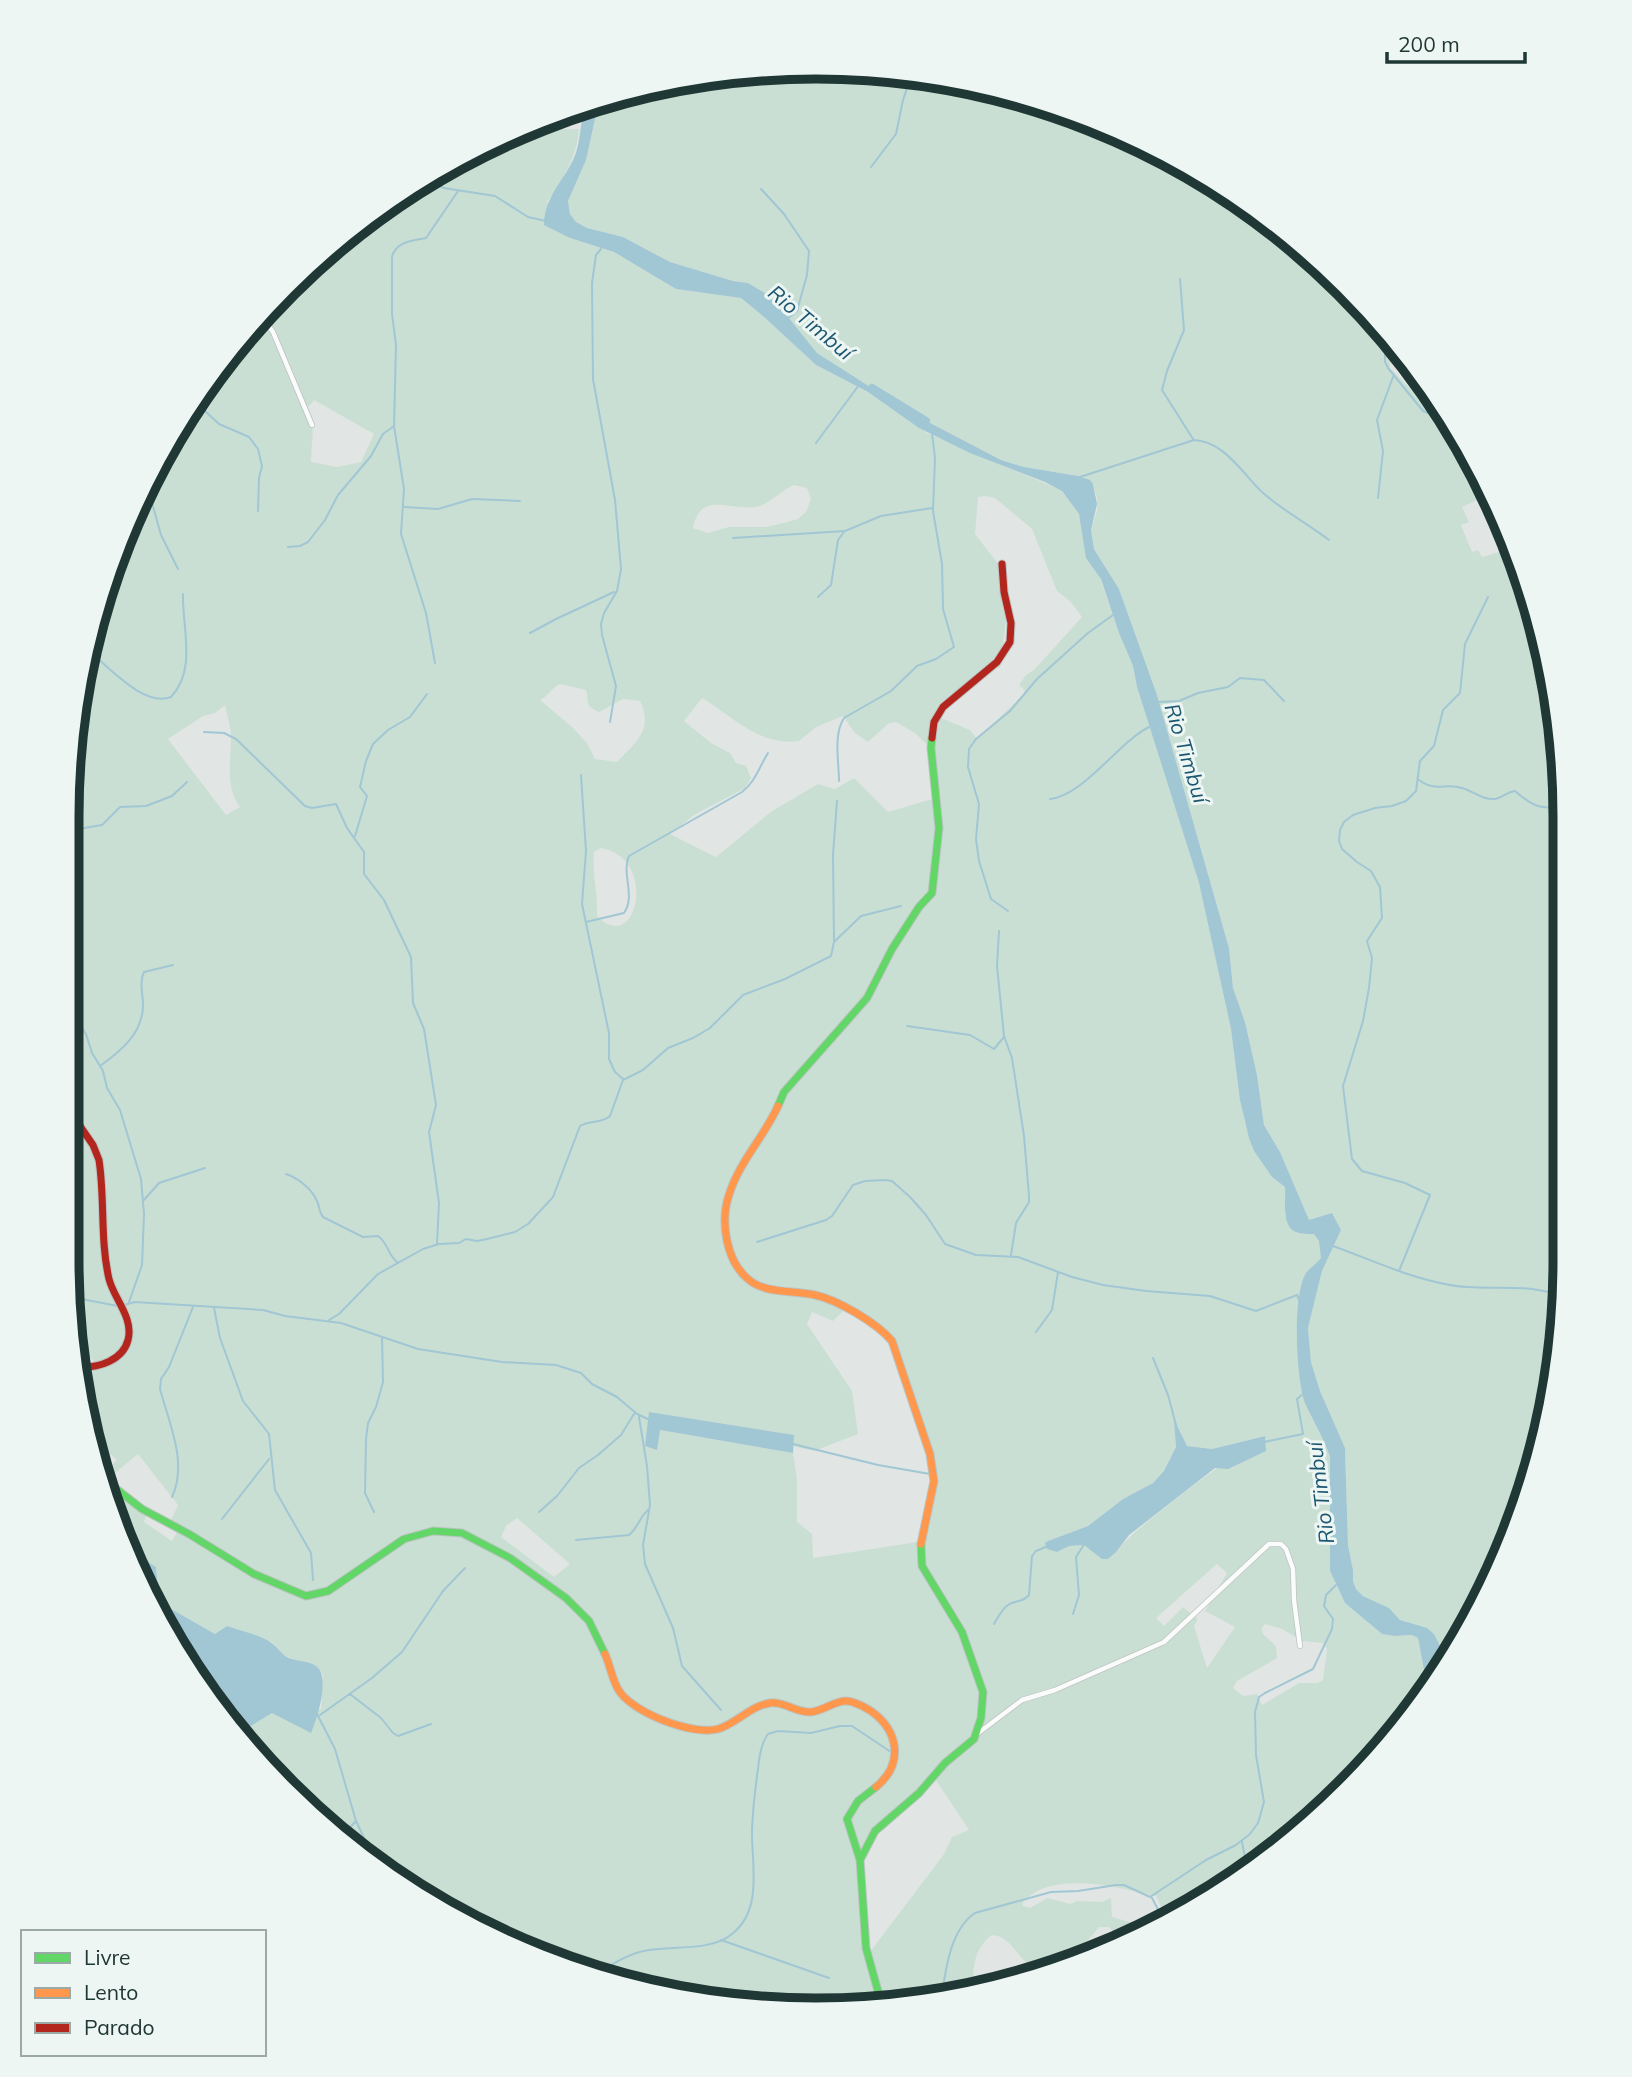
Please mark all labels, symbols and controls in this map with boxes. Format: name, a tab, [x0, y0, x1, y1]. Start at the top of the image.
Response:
scale bar	[1387, 21, 1525, 65]
text: 200 m	[1398, 31, 1460, 57]
water label: Rio Timbuí	[763, 279, 861, 367]
water label: Rio Timbuí	[1160, 700, 1215, 809]
water label: Rio Timbuí	[1300, 1437, 1339, 1546]
legend	[21, 1930, 266, 2056]
text: Livre	[84, 1944, 131, 1970]
text: Lento	[84, 1979, 138, 2005]
text: Parado	[84, 2014, 154, 2040]

